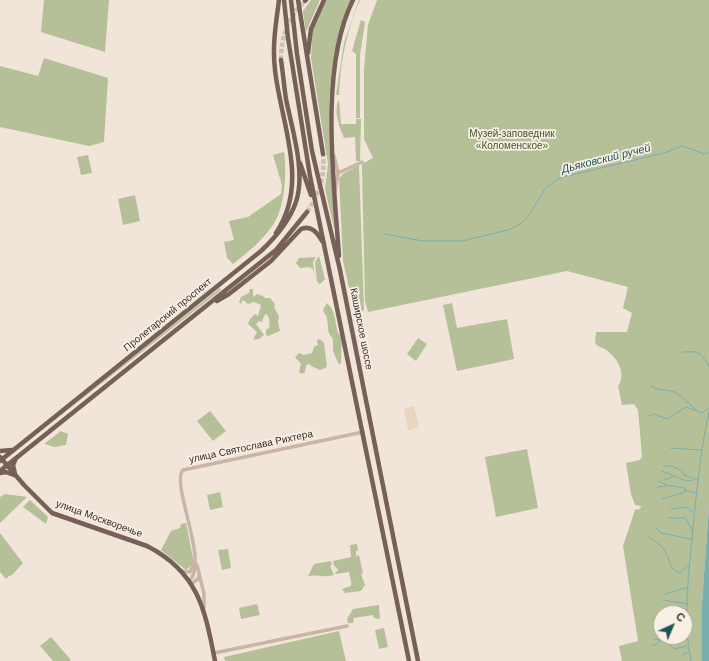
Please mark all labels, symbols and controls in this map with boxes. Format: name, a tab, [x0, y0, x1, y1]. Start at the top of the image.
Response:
park label: Музей-заповедник «Коломенское»	[469, 128, 555, 152]
water label: Дьяковский ручей	[560, 142, 652, 176]
street label: Пролетарский проспект	[122, 276, 214, 354]
street label: Каширское шоссе	[347, 287, 375, 371]
street label: улица Святослава Рихтера	[188, 428, 314, 466]
street label: улица Москворечье	[54, 498, 144, 540]
north arrow	[653, 605, 693, 645]
text: С	[674, 610, 688, 624]

